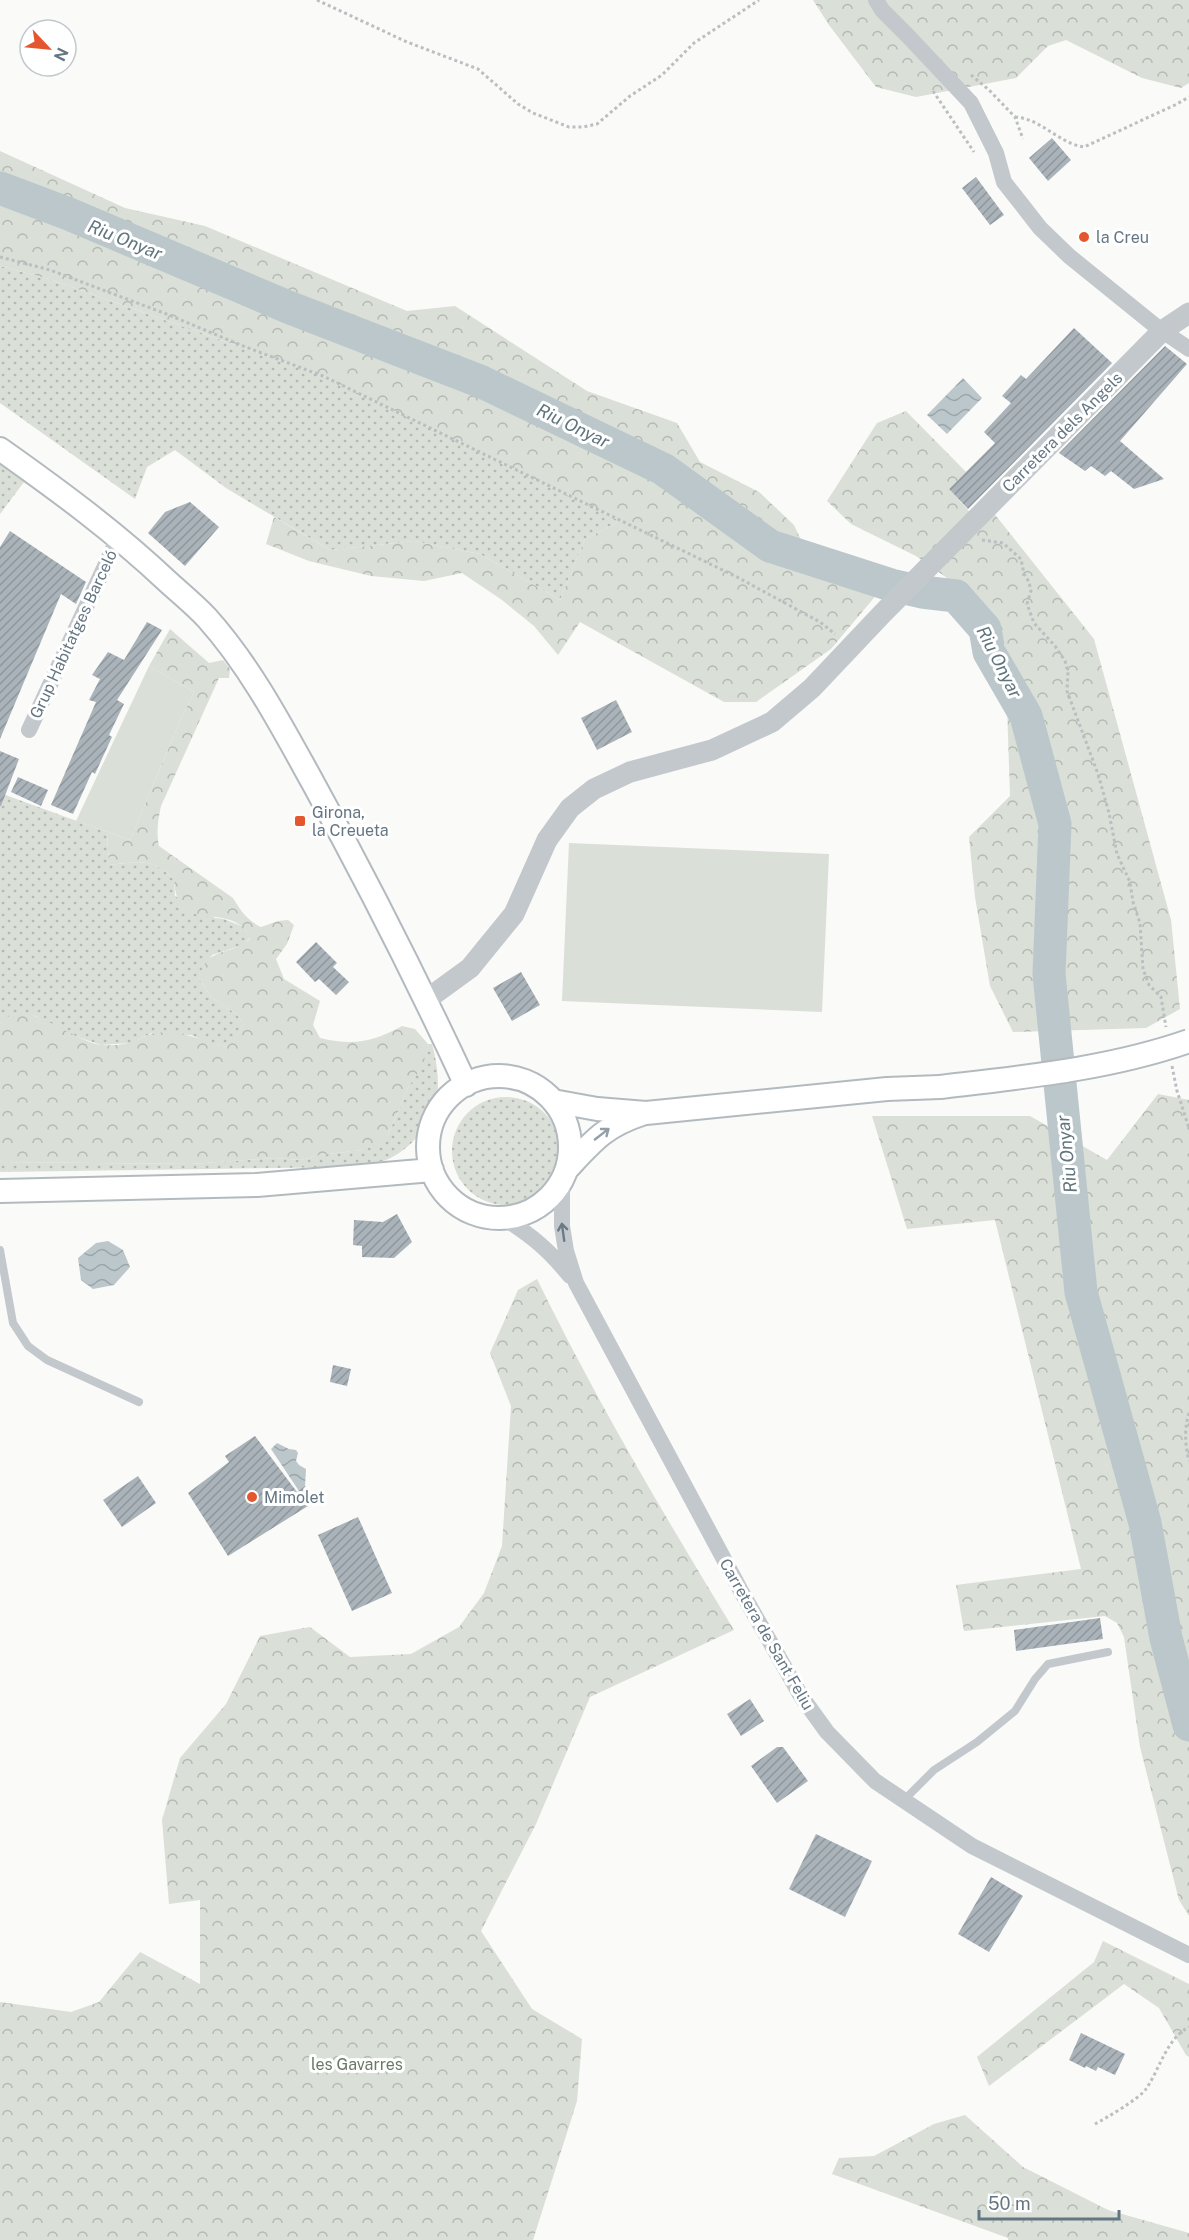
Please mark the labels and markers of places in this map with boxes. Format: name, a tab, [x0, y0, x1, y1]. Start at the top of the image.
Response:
place label: la Creu	[1096, 228, 1149, 247]
marker: la Creu	[1077, 230, 1091, 244]
place label: Girona, la Creueta	[312, 803, 389, 840]
marker: Girona, la Creueta	[293, 814, 307, 828]
place label: Mimolet	[264, 1488, 324, 1507]
marker: Mimolet	[245, 1490, 259, 1504]

